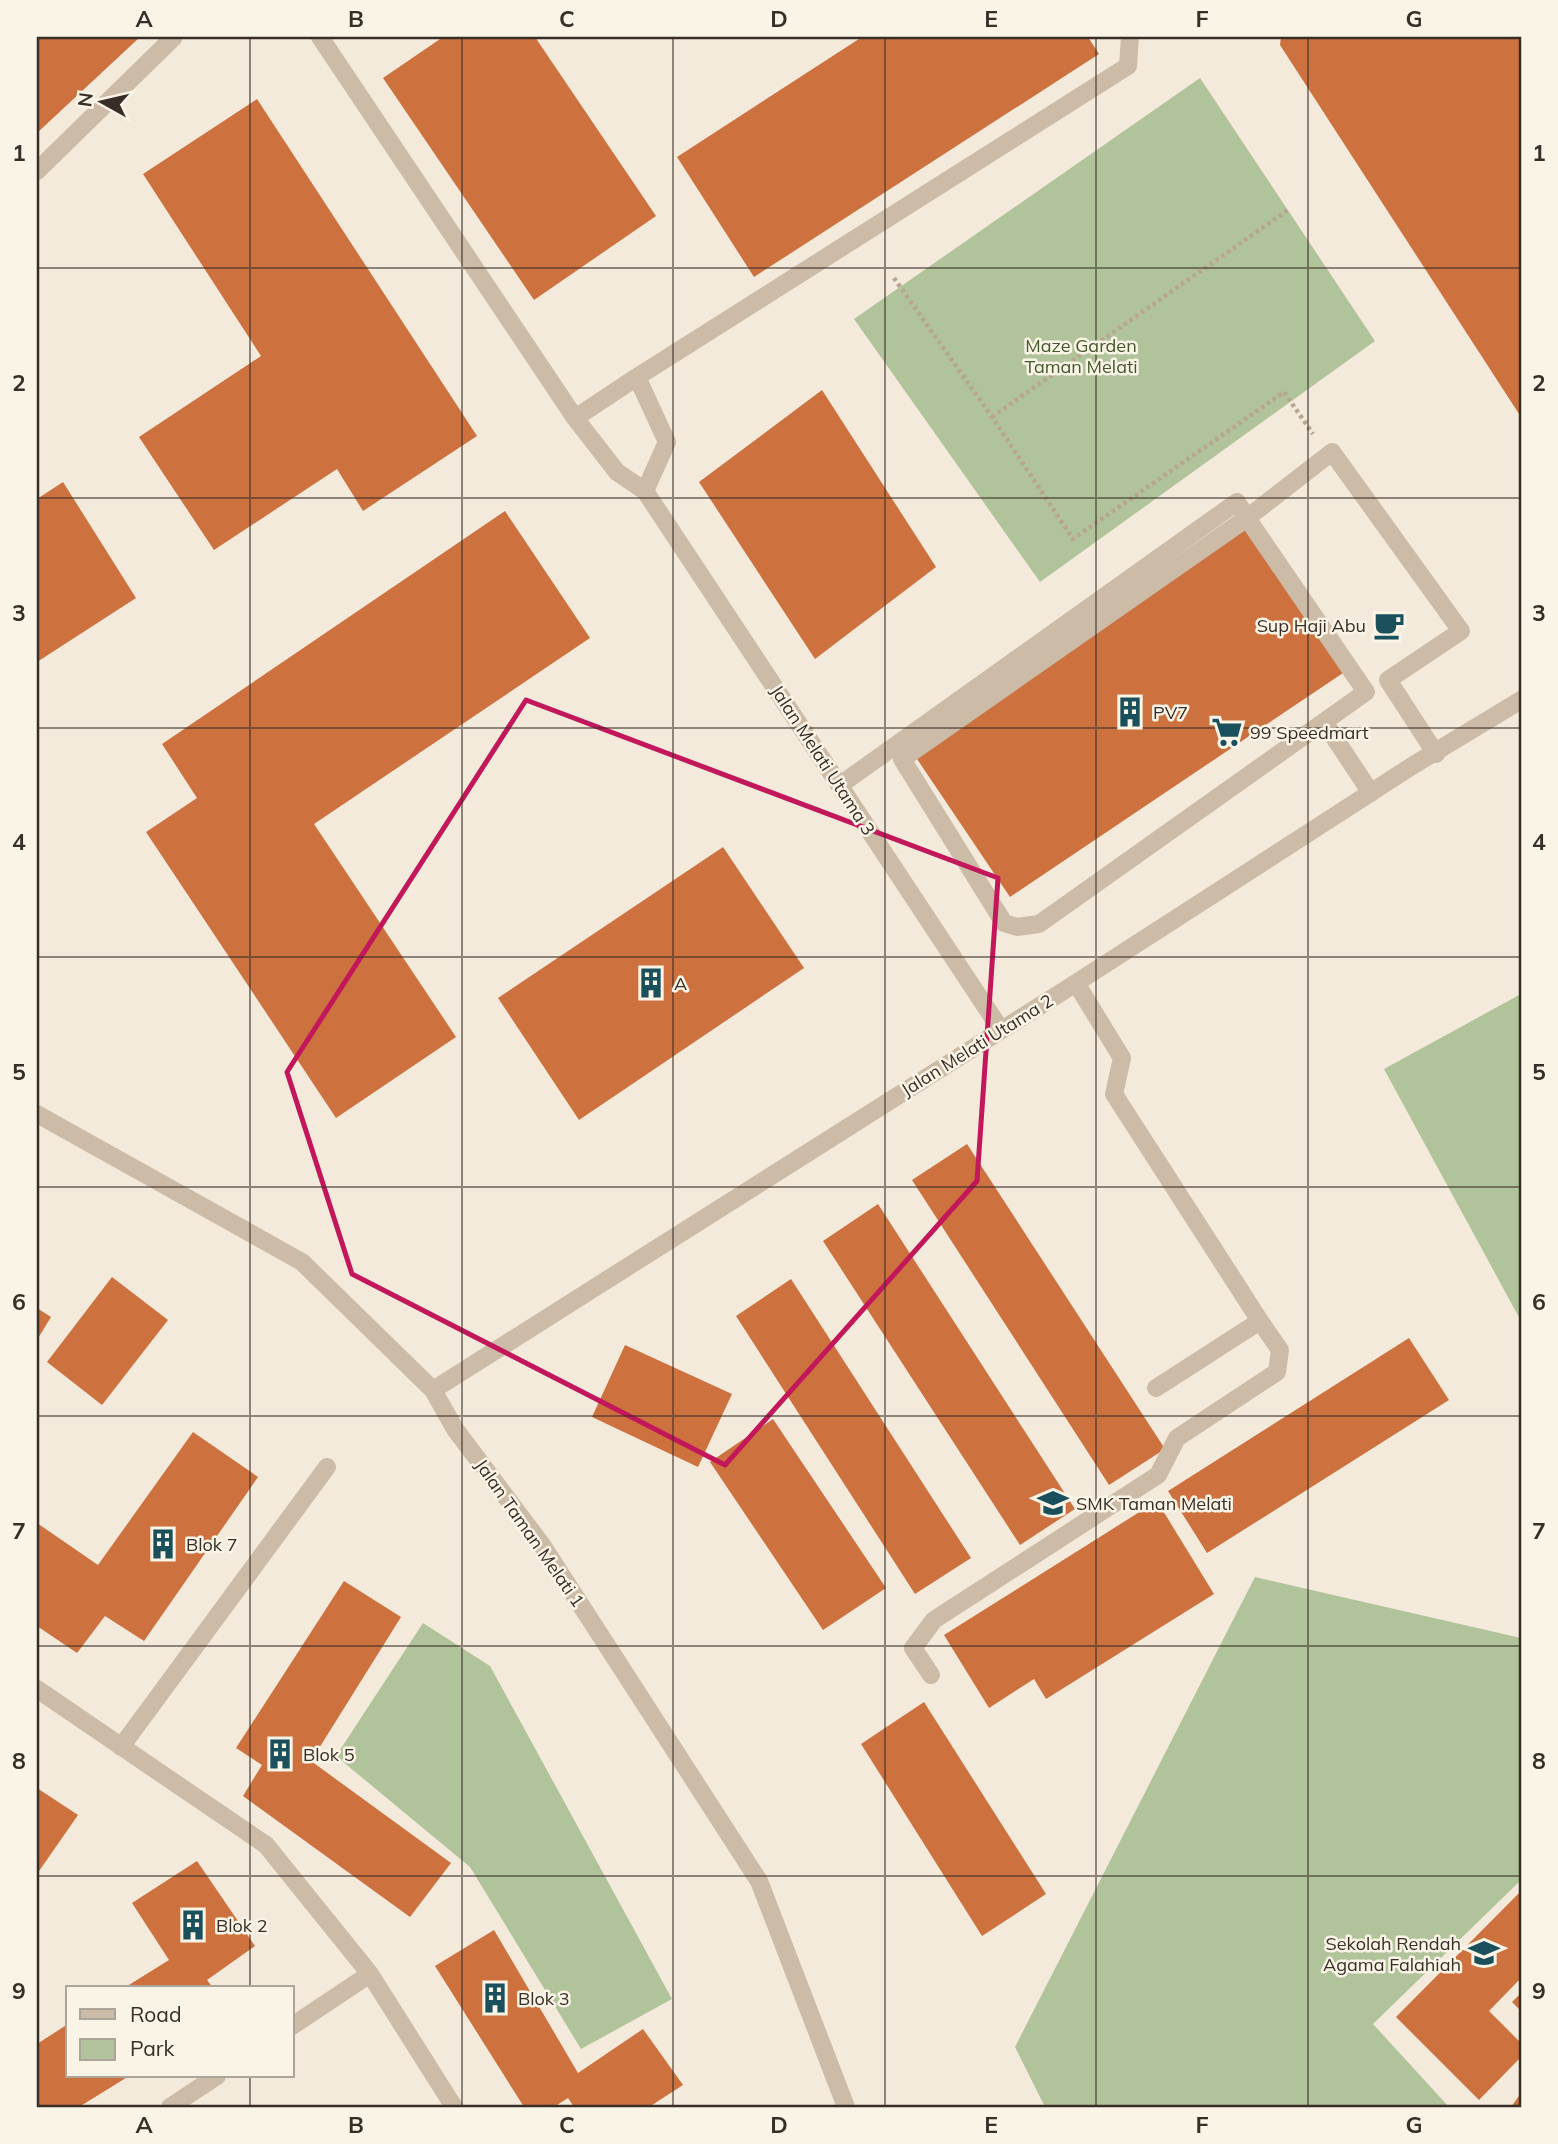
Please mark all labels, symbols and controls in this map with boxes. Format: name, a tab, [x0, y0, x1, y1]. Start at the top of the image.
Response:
text: A	[135, 4, 153, 33]
text: B	[348, 4, 364, 33]
text: C	[559, 4, 575, 33]
text: D	[770, 4, 788, 33]
text: E	[984, 4, 998, 33]
text: F	[1195, 4, 1209, 33]
text: G	[1405, 4, 1423, 33]
north arrow	[66, 66, 136, 136]
text: N	[72, 91, 98, 108]
text: 1	[12, 138, 26, 167]
text: 1	[1532, 138, 1546, 167]
park label: Maze Garden Taman Melati	[1024, 334, 1138, 378]
text: 2	[12, 368, 26, 397]
text: 2	[1532, 368, 1546, 397]
text: 3	[12, 598, 26, 627]
text: 3	[1532, 598, 1546, 627]
cafe icon: Sup Haji Abu	[1372, 608, 1406, 642]
place label: Sup Haji Abu	[1257, 614, 1366, 637]
street label: Jalan Melati Utama 3	[766, 680, 880, 840]
building icon: PV7	[1113, 695, 1147, 729]
place label: PV7	[1153, 701, 1188, 724]
supermarket icon: 99 Speedmart	[1210, 715, 1244, 749]
place label: 99 Speedmart	[1250, 721, 1369, 744]
text: 4	[12, 827, 26, 856]
text: 4	[1532, 827, 1546, 856]
building icon: A	[634, 966, 668, 1000]
place label: A	[674, 972, 687, 995]
street label: Jalan Melati Utama 2	[897, 989, 1057, 1101]
text: 5	[12, 1057, 26, 1086]
text: 5	[1532, 1057, 1546, 1086]
text: 6	[12, 1287, 26, 1316]
text: 6	[1532, 1287, 1546, 1316]
street label: Jalan Taman Melati 1	[470, 1454, 590, 1612]
school or university icon: SMK Taman Melati	[1036, 1486, 1070, 1520]
place label: SMK Taman Melati	[1076, 1492, 1232, 1515]
text: 7	[12, 1516, 26, 1545]
text: 7	[1532, 1516, 1546, 1545]
building icon: Blok 7	[146, 1527, 180, 1561]
place label: Blok 7	[186, 1533, 238, 1556]
building icon: Blok 5	[263, 1737, 297, 1771]
place label: Blok 5	[303, 1743, 355, 1766]
text: 8	[12, 1746, 26, 1775]
text: 8	[1532, 1746, 1546, 1775]
building icon: Blok 2	[176, 1908, 210, 1942]
place label: Blok 2	[216, 1914, 268, 1937]
place label: Sekolah Rendah Agama Falahiah	[1323, 1932, 1461, 1976]
school or university icon: Sekolah Rendah Agama Falahiah	[1467, 1936, 1501, 1970]
text: 9	[12, 1976, 26, 2005]
text: 9	[1532, 1976, 1546, 2005]
building icon: Blok 3	[478, 1981, 512, 2015]
legend	[66, 1986, 294, 2078]
place label: Blok 3	[518, 1987, 570, 2010]
text: Road	[130, 2001, 181, 2027]
text: Park	[130, 2035, 174, 2061]
text: A	[135, 2110, 153, 2139]
text: B	[348, 2110, 364, 2139]
text: C	[559, 2110, 575, 2139]
text: D	[770, 2110, 788, 2139]
text: E	[984, 2110, 998, 2139]
text: F	[1195, 2110, 1209, 2139]
text: G	[1405, 2110, 1423, 2139]

